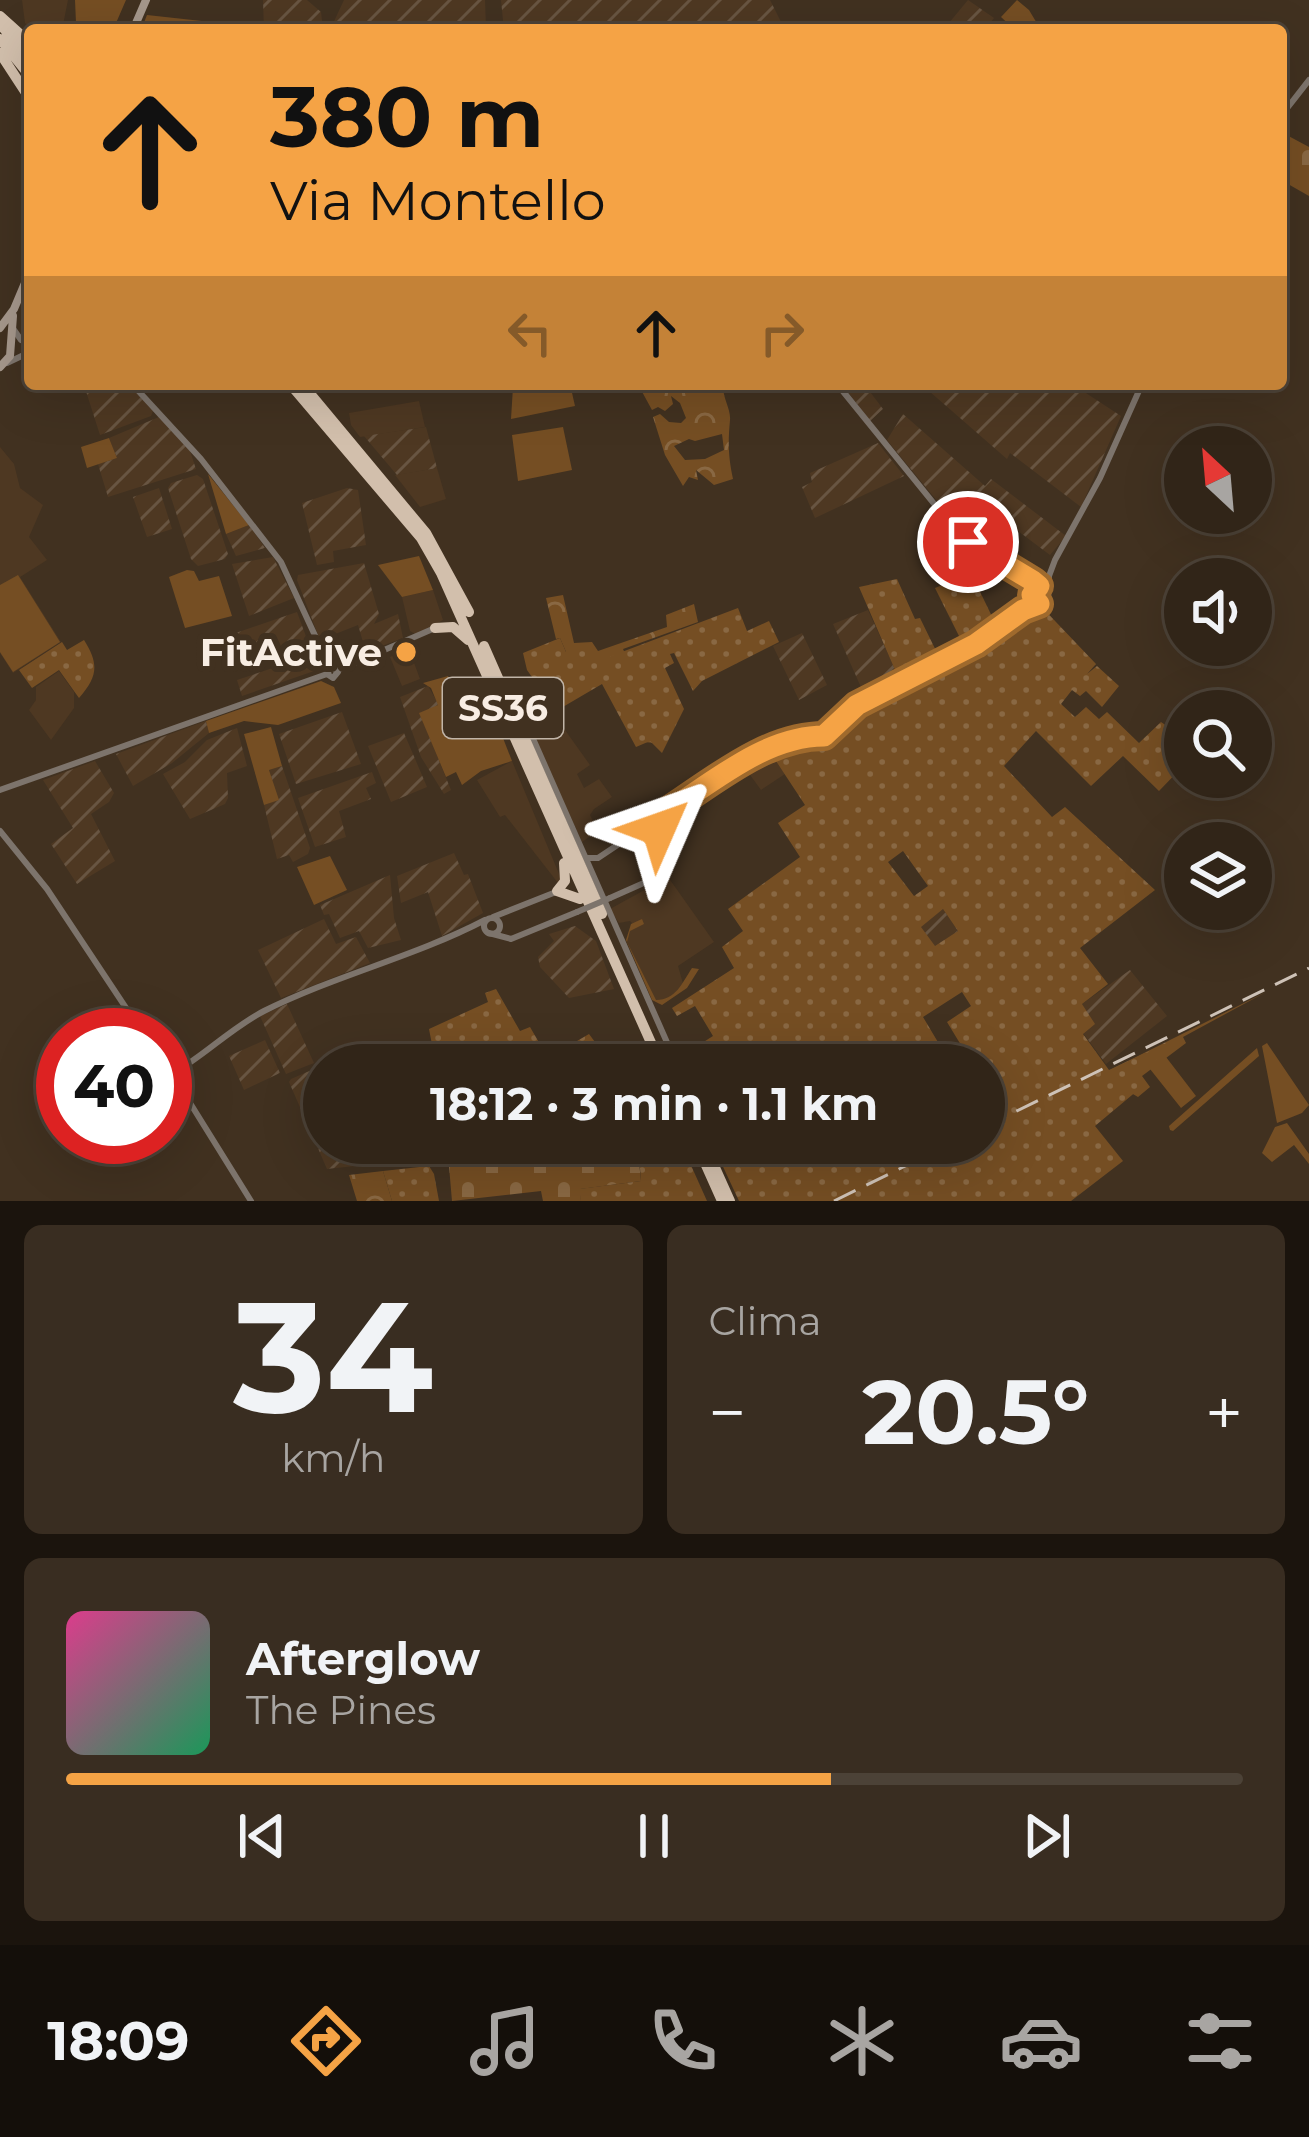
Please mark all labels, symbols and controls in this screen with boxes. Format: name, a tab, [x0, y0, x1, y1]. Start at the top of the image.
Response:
text: 380 m	[270, 66, 544, 168]
icon: ahead	[72, 72, 228, 228]
text: Via Montello	[270, 168, 606, 234]
icon: left	[497, 300, 563, 366]
icon: ahead	[623, 300, 689, 366]
icon: right	[749, 300, 815, 366]
north arrow	[1164, 426, 1272, 534]
map controls	[1164, 426, 1272, 930]
pin	[917, 491, 1019, 593]
icon: arrive	[935, 509, 1001, 575]
button: sound	[1164, 558, 1272, 666]
place label: FitActive	[200, 628, 382, 676]
marker: FitActive	[393, 639, 419, 665]
road number: SS36	[443, 678, 563, 738]
button: search	[1164, 690, 1272, 798]
position arrow	[596, 766, 722, 892]
button: layers	[1164, 822, 1272, 930]
speed limit sign: 40	[36, 1008, 192, 1164]
text: 18:12 · 3 min · 1.1 km	[430, 1076, 878, 1131]
text: 34	[233, 1261, 433, 1451]
text: Clima	[709, 1297, 822, 1345]
text: 20.5°	[862, 1357, 1089, 1467]
text: −	[709, 1372, 746, 1453]
text: +	[1205, 1372, 1243, 1453]
text: km/h	[281, 1434, 385, 1482]
text: Afterglow	[246, 1631, 480, 1686]
text: The Pines	[246, 1686, 436, 1734]
icon: previous	[229, 1803, 295, 1869]
icon: pause	[621, 1803, 687, 1869]
icon: next	[1014, 1803, 1080, 1869]
icon: directions	[284, 1999, 368, 2083]
icon: music	[463, 1999, 547, 2083]
icon: phone	[641, 1999, 725, 2083]
icon: climate	[820, 1999, 904, 2083]
icon: car	[999, 1999, 1083, 2083]
icon: filters	[1178, 1999, 1262, 2083]
text: 18:09	[47, 2008, 189, 2074]

